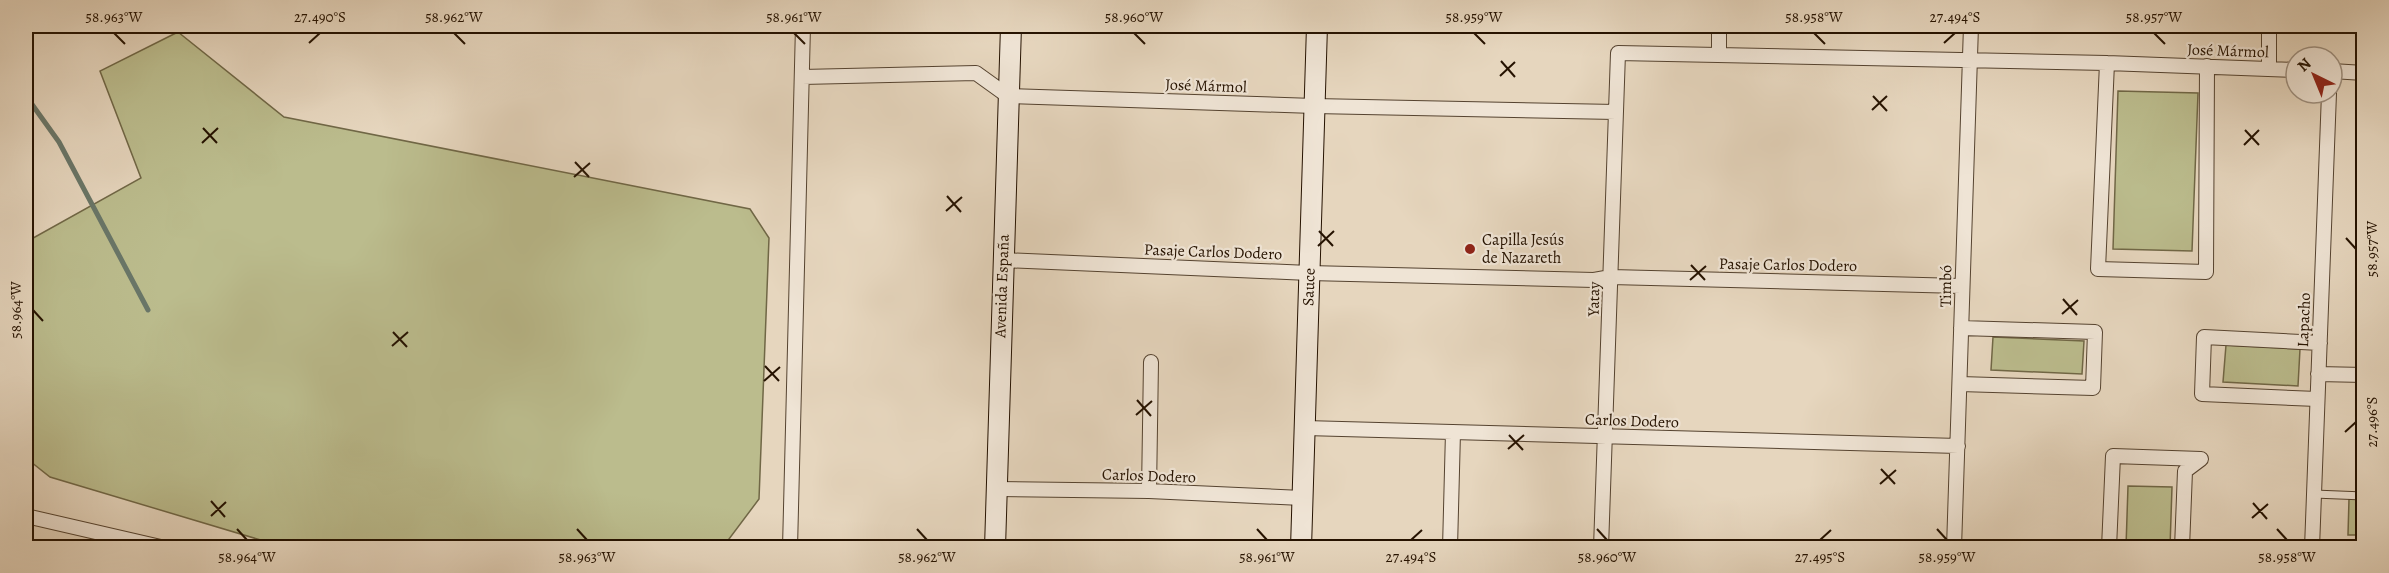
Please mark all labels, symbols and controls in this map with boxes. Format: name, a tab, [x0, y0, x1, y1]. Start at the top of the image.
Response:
text: 58.963°W	[86, 7, 142, 27]
text: 27.490°S	[294, 7, 346, 27]
text: 58.962°W	[425, 7, 483, 27]
text: 58.961°W	[766, 7, 822, 27]
text: 58.960°W	[1105, 7, 1163, 27]
text: 58.959°W	[1446, 7, 1502, 27]
text: 58.958°W	[1785, 7, 1843, 27]
text: 27.494°S	[1930, 7, 1980, 27]
text: 58.957°W	[2126, 7, 2182, 27]
street label: José Mármol	[2187, 39, 2269, 63]
north arrow	[2284, 45, 2344, 105]
text: N	[2293, 53, 2316, 77]
street label: José Mármol	[1165, 74, 1247, 98]
text: 58.957°W	[2362, 221, 2382, 277]
place label: Capilla Jesús de Nazareth	[1482, 229, 1564, 269]
street label: Avenida España	[989, 233, 1015, 339]
street label: Pasaje Carlos Dodero	[1144, 239, 1282, 265]
marker: Capilla Jesús de Nazareth	[1463, 242, 1477, 256]
street label: Pasaje Carlos Dodero	[1719, 253, 1857, 277]
street label: Timbó	[1935, 265, 1957, 307]
street label: Sauce	[1297, 268, 1321, 306]
street label: Yatay	[1582, 280, 1606, 318]
text: 58.964°W	[6, 281, 26, 339]
street label: Lapacho	[2292, 292, 2316, 348]
text: 27.496°S	[2362, 396, 2382, 448]
street label: Carlos Dodero	[1585, 408, 1679, 434]
street label: Carlos Dodero	[1102, 463, 1196, 489]
text: 58.964°W	[218, 547, 276, 567]
text: 58.963°W	[559, 547, 615, 567]
text: 58.962°W	[898, 547, 956, 567]
text: 58.961°W	[1239, 547, 1295, 567]
text: 27.494°S	[1386, 547, 1436, 567]
text: 58.960°W	[1578, 547, 1636, 567]
text: 27.495°S	[1795, 547, 1845, 567]
text: 58.959°W	[1919, 547, 1975, 567]
text: 58.958°W	[2258, 547, 2316, 567]

